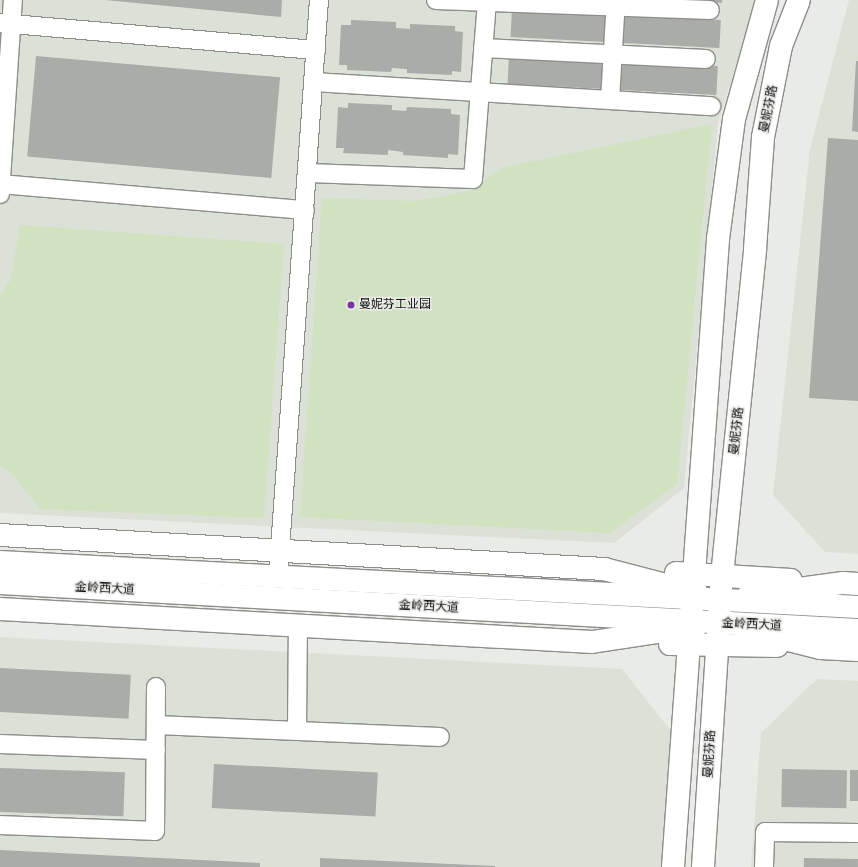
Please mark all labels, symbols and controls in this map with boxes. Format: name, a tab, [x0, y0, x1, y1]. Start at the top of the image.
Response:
street label: 曼妮芬路	[757, 84, 781, 134]
place label: 曼妮芬工业园	[359, 298, 431, 312]
marker: 曼妮芬工业园	[346, 300, 356, 310]
street label: 曼妮芬路	[727, 406, 747, 456]
street label: 金岭西大道	[75, 580, 135, 598]
street label: 金岭西大道	[399, 598, 459, 616]
street label: 金岭西大道	[722, 616, 782, 634]
street label: 曼妮芬路	[702, 730, 718, 778]

